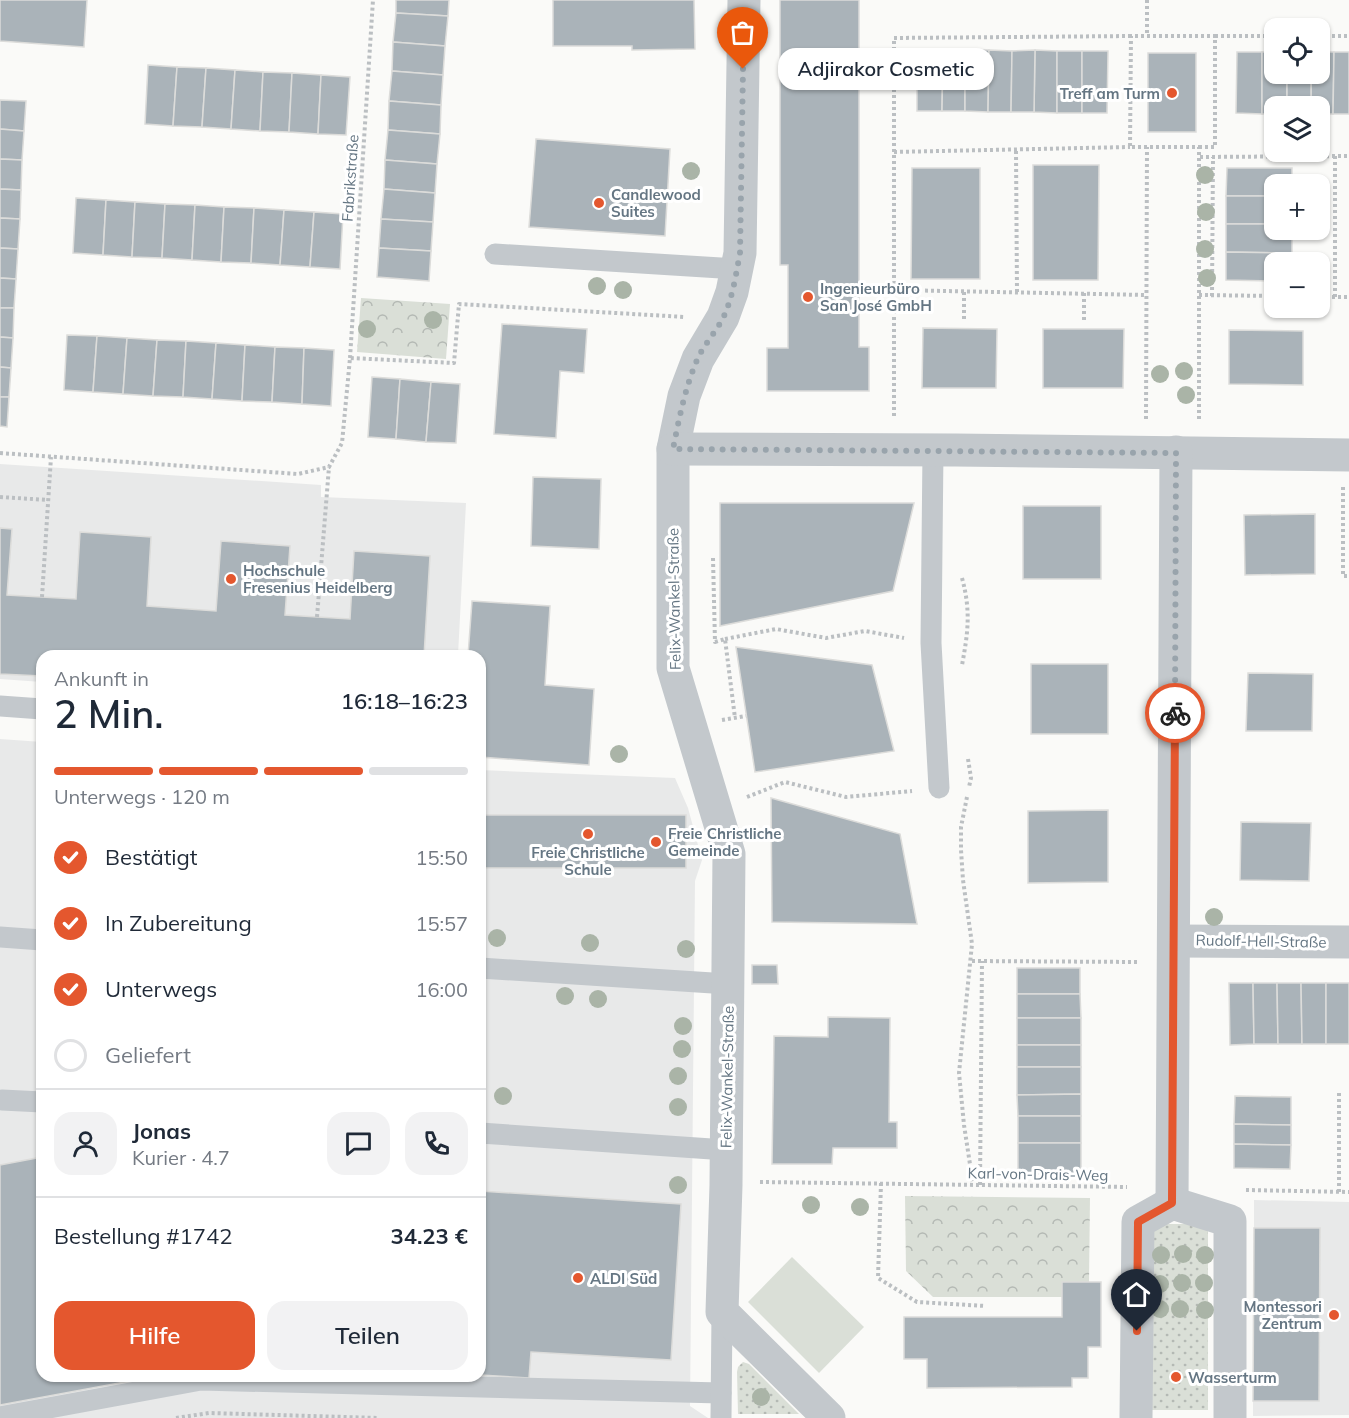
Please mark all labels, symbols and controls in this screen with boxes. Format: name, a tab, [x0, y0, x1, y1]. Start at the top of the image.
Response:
pin	[717, 7, 768, 69]
icon: bag	[726, 16, 759, 49]
map controls	[1264, 18, 1330, 318]
button: locate	[1264, 18, 1330, 84]
callout: Adjirakor Cosmetic	[779, 48, 995, 90]
text: Adjirakor Cosmetic	[798, 56, 974, 81]
place label: Treff am Turm	[1060, 84, 1160, 103]
marker: Treff am Turm	[1165, 86, 1179, 100]
button: layers	[1264, 96, 1330, 162]
street label: Fabrikstraße	[337, 134, 363, 222]
button: +	[1264, 174, 1330, 240]
place label: Candlewood Suites	[611, 185, 701, 221]
marker: Candlewood Suites	[592, 196, 606, 210]
button: −	[1264, 252, 1330, 318]
place label: Ingenieurbüro San José GmbH	[820, 279, 932, 315]
marker: Ingenieurbüro San José GmbH	[801, 290, 815, 304]
street label: Felix-Wankel-Straße	[663, 528, 685, 670]
place label: Hochschule Fresenius Heidelberg	[243, 561, 393, 597]
marker: Hochschule Fresenius Heidelberg	[224, 572, 238, 586]
text: Ankunft in	[54, 666, 149, 691]
courier	[1145, 683, 1205, 743]
text: 16:18–16:23	[341, 687, 468, 715]
text: 2 Min.	[54, 689, 164, 738]
icon: bike	[1159, 697, 1192, 730]
text: Unterwegs · 120 m	[54, 784, 230, 809]
place label: Freie Christliche Gemeinde	[668, 824, 782, 860]
marker: Freie Christliche Schule	[581, 827, 595, 841]
marker: Freie Christliche Gemeinde	[649, 835, 663, 849]
icon: check	[54, 841, 87, 874]
text: Bestätigt	[105, 843, 198, 871]
place label: Freie Christliche Schule	[531, 843, 645, 879]
text: 15:50	[415, 845, 468, 870]
icon: check	[54, 907, 87, 940]
text: In Zubereitung	[105, 909, 252, 937]
text: 15:57	[415, 911, 468, 936]
street label: Rudolf-Hell-Straße	[1195, 930, 1327, 952]
icon: check	[54, 973, 87, 1006]
text: Unterwegs	[105, 975, 217, 1003]
text: 16:00	[415, 977, 468, 1002]
street label: Felix-Wankel-Straße	[716, 1006, 738, 1148]
text: Geliefert	[105, 1041, 191, 1069]
button: person	[54, 1112, 117, 1175]
button: chat	[327, 1112, 390, 1175]
button: phone	[405, 1112, 468, 1175]
text: Jonas	[132, 1117, 191, 1145]
text: Kurier · 4.7	[132, 1145, 230, 1170]
street label: Karl-von-Drais-Weg	[968, 1163, 1108, 1185]
text: Bestellung #1742	[54, 1222, 232, 1250]
text: 34.23 €	[391, 1222, 468, 1250]
place label: ALDI Süd	[590, 1269, 657, 1288]
pin	[1111, 1269, 1162, 1331]
marker: ALDI Süd	[571, 1271, 585, 1285]
icon: home	[1120, 1278, 1153, 1311]
place label: Montessori Zentrum	[1243, 1297, 1322, 1333]
button: Hilfe	[54, 1301, 255, 1370]
button: Teilen	[267, 1301, 468, 1370]
marker: Montessori Zentrum	[1327, 1308, 1341, 1322]
place label: Wasserturm	[1188, 1368, 1277, 1387]
marker: Wasserturm	[1169, 1370, 1183, 1384]

